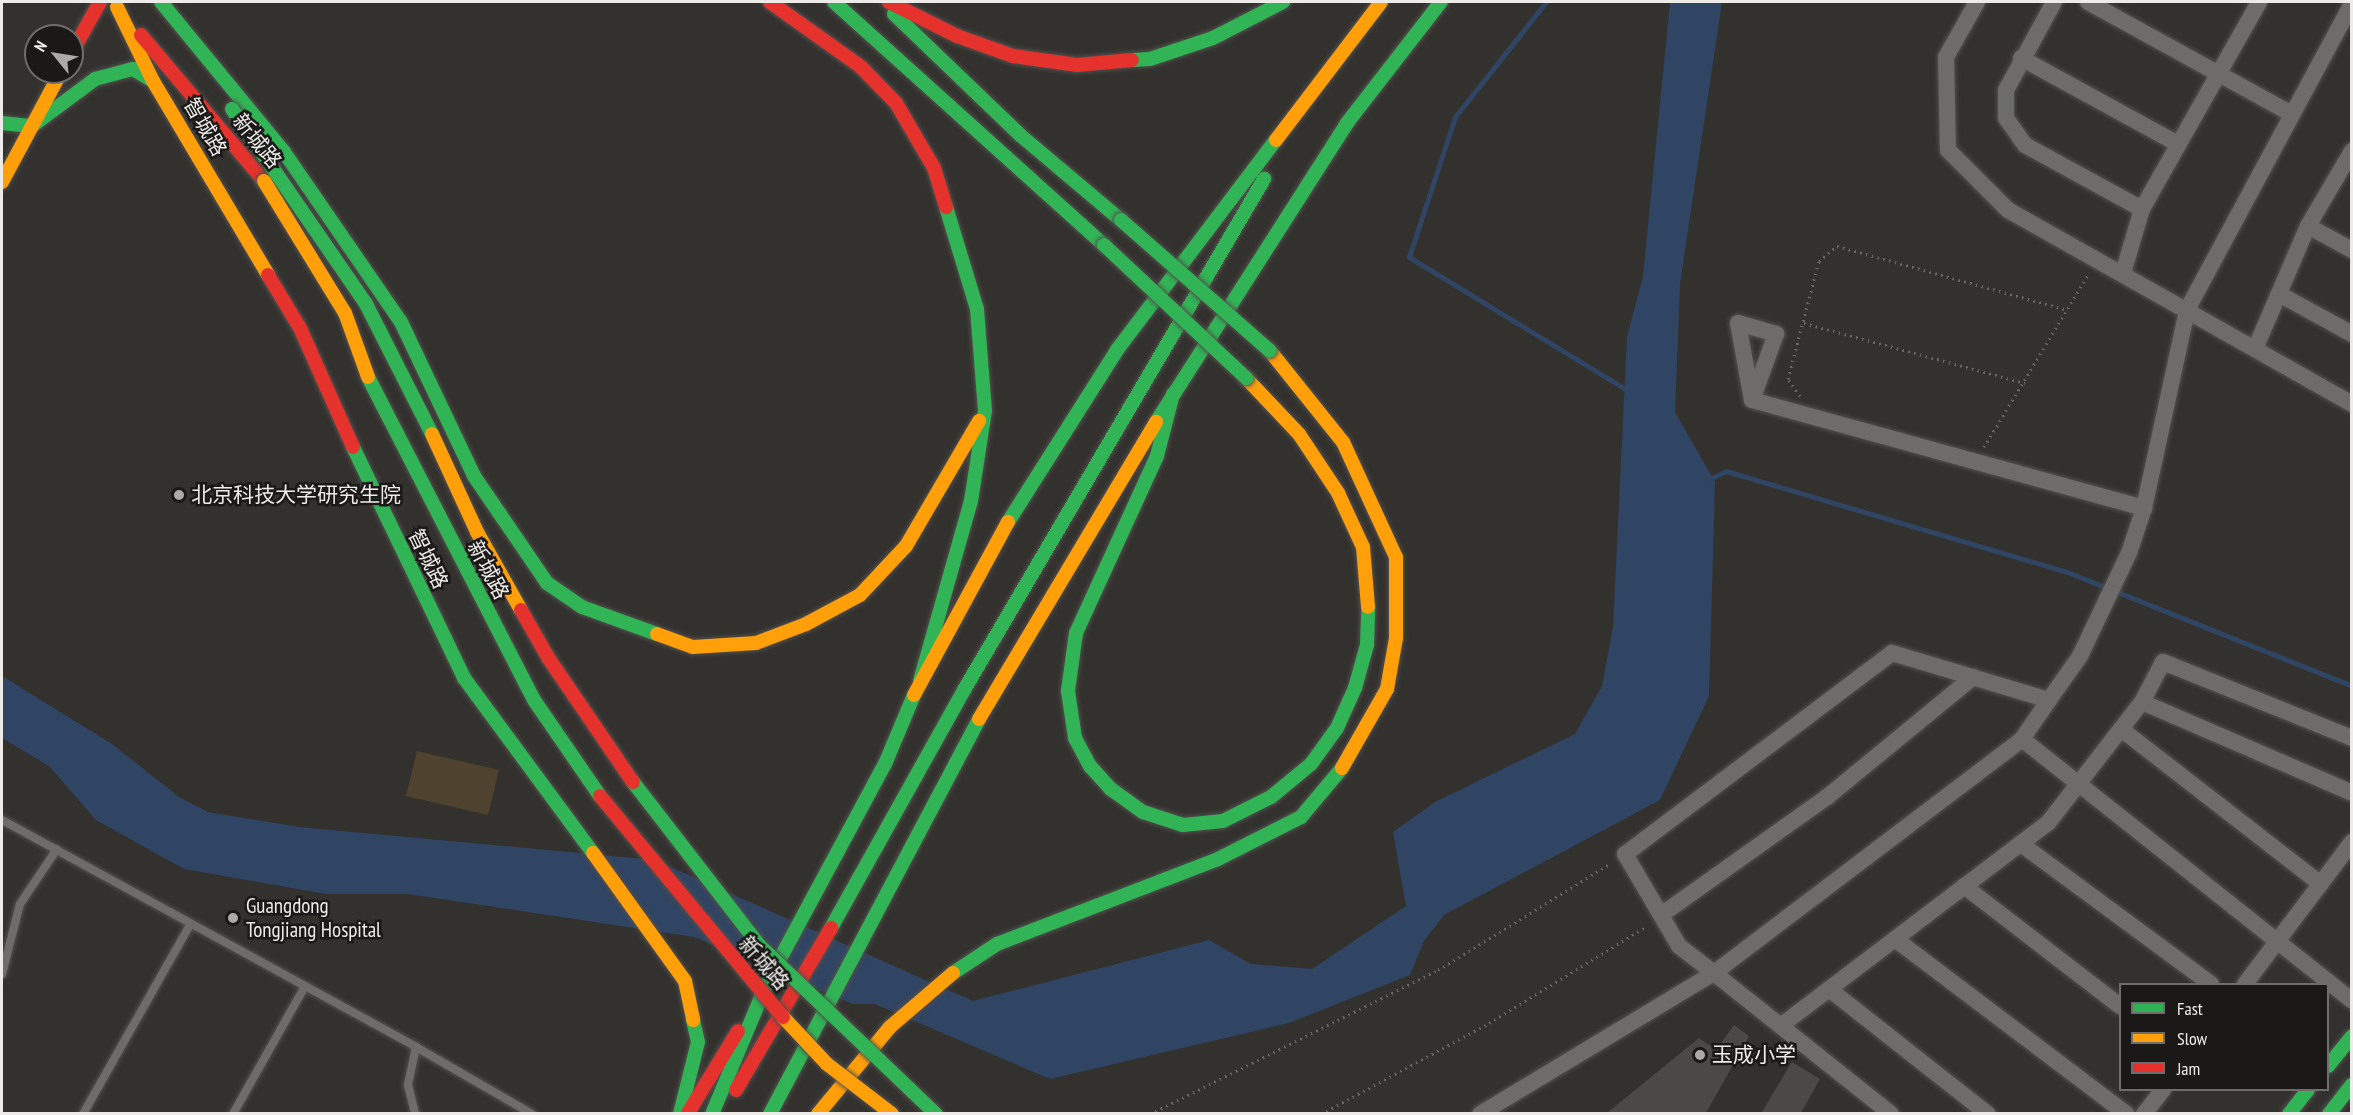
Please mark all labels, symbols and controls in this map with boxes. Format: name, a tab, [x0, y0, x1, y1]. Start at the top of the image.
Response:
north arrow	[24, 24, 84, 84]
text: N	[29, 37, 51, 55]
street label: 智城路	[178, 93, 232, 161]
street label: 新城路	[227, 109, 287, 173]
place label: 北京科技大学研究生院	[191, 482, 401, 508]
marker: 北京科技大学研究生院	[172, 488, 186, 502]
street label: 智城路	[403, 525, 453, 593]
street label: 新城路	[462, 536, 514, 604]
place label: Guangdong Tongjiang Hospital	[246, 893, 381, 943]
marker: Guangdong Tongjiang Hospital	[224, 909, 242, 927]
street label: 新城路	[734, 931, 794, 995]
legend	[2119, 983, 2329, 1091]
text: Fast	[2177, 997, 2203, 1020]
text: Slow	[2177, 1027, 2207, 1050]
place label: 玉成小学	[1712, 1042, 1796, 1068]
marker: 玉成小学	[1693, 1048, 1707, 1062]
text: Jam	[2177, 1057, 2200, 1080]

